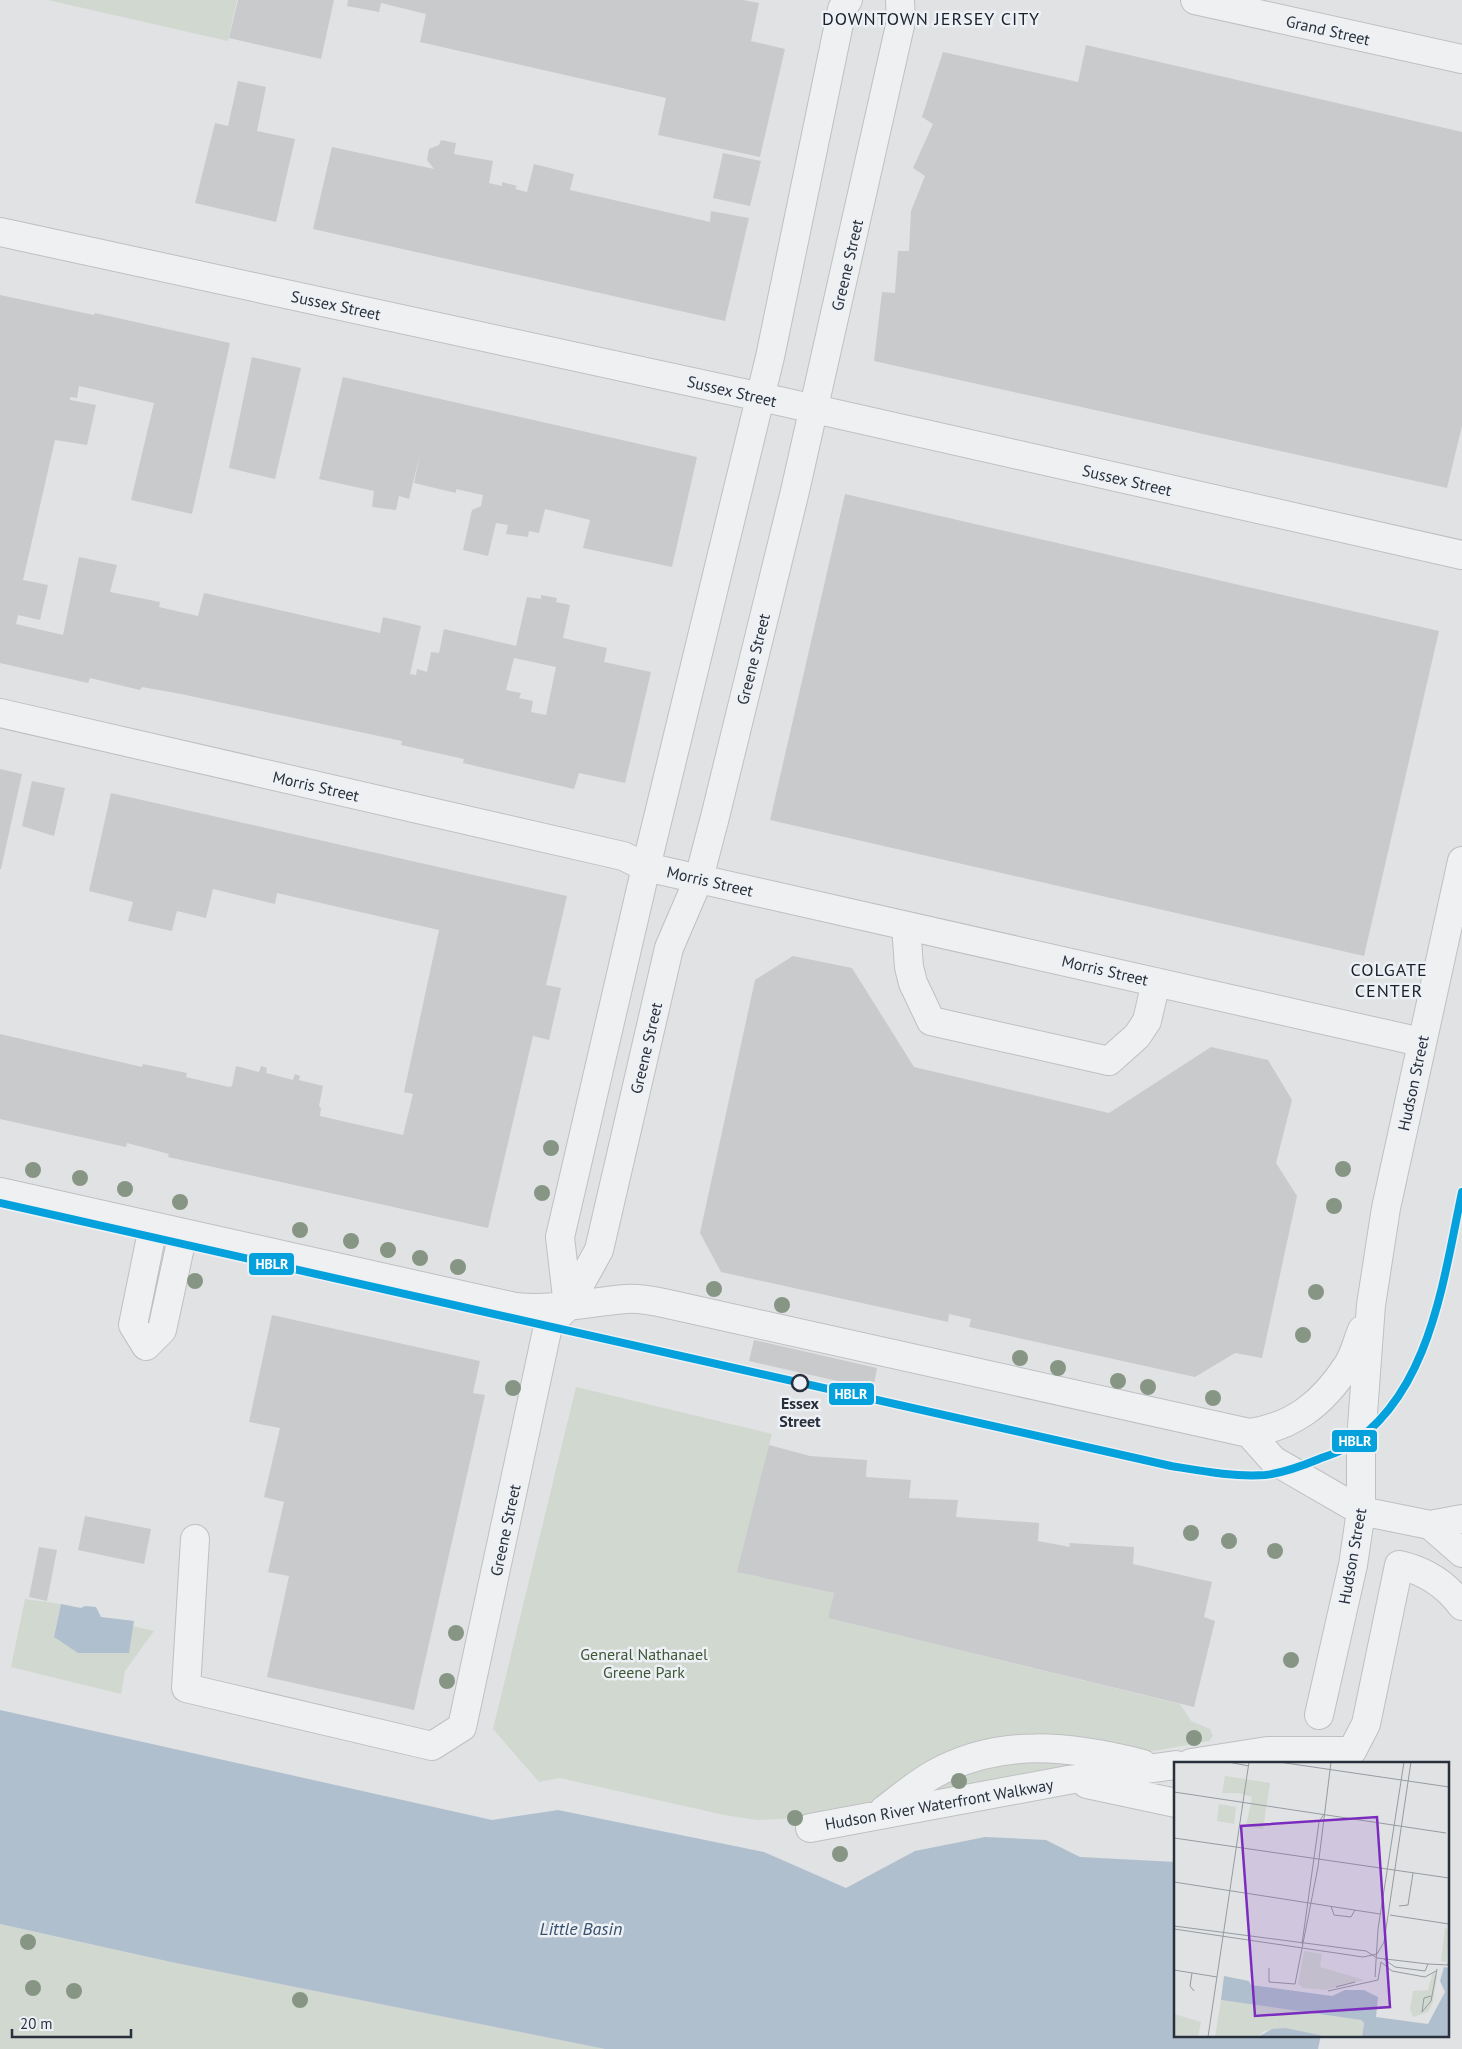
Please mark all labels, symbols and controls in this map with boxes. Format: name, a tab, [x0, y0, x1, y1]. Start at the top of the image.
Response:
district label: DOWNTOWN JERSEY CITY	[822, 7, 1040, 30]
street label: Grand Street	[1284, 11, 1373, 50]
street label: Greene Street	[827, 217, 867, 313]
street label: Sussex Street	[289, 286, 383, 324]
street label: Sussex Street	[685, 371, 779, 411]
street label: Sussex Street	[1080, 460, 1174, 500]
street label: Greene Street	[732, 611, 774, 707]
street label: Morris Street	[271, 766, 362, 806]
street label: Morris Street	[665, 861, 756, 901]
street label: Morris Street	[1060, 950, 1151, 990]
district label: COLGATE CENTER	[1350, 958, 1428, 1002]
street label: Greene Street	[626, 1000, 666, 1096]
street label: Hudson Street	[1393, 1033, 1433, 1133]
line badge: HBLR	[248, 1252, 295, 1276]
text: HBLR	[255, 1255, 289, 1273]
marker: Essex Street	[791, 1374, 809, 1392]
line badge: HBLR	[828, 1382, 875, 1406]
text: HBLR	[834, 1385, 868, 1403]
place label: Essex Street	[779, 1393, 821, 1431]
line badge: HBLR	[1331, 1429, 1378, 1453]
text: HBLR	[1338, 1432, 1372, 1450]
street label: Greene Street	[486, 1482, 525, 1578]
street label: Hudson Street	[1334, 1506, 1370, 1606]
park label: General Nathanael Greene Park	[580, 1644, 708, 1682]
inset map	[1174, 1762, 1450, 2036]
street label: Hudson River Waterfront Walkway	[823, 1774, 1055, 1834]
water label: Little Basin	[540, 1917, 622, 1940]
scale bar	[12, 2006, 131, 2038]
text: 20 m	[20, 2014, 53, 2033]

